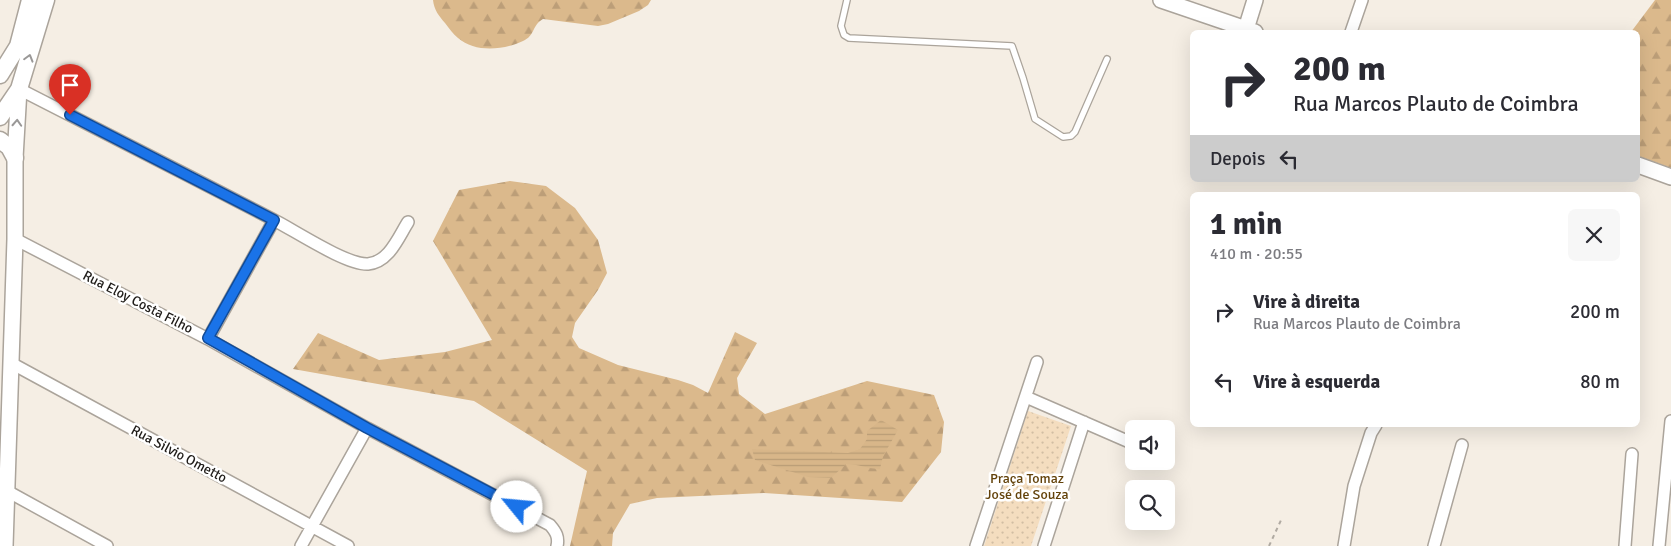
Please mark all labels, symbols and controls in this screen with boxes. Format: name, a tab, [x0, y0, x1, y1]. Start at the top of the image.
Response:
text: 200 m	[1293, 47, 1386, 90]
icon: right	[1210, 50, 1275, 115]
one-way arrow	[24, 54, 34, 63]
pin	[49, 64, 91, 115]
icon: arrive	[56, 71, 84, 99]
text: Rua Marcos Plauto de Coimbra	[1293, 90, 1579, 117]
one-way arrow	[11, 119, 22, 127]
icon: left	[1275, 145, 1303, 173]
text: Depois	[1210, 147, 1265, 171]
text: 1 min	[1210, 206, 1282, 243]
button: close	[1568, 209, 1620, 261]
text: 410 m · 20:55	[1210, 244, 1303, 264]
street label: Rua Eloy Costa Filho	[80, 267, 196, 337]
text: Vire à direita	[1253, 290, 1360, 314]
icon: right	[1210, 298, 1238, 326]
text: 200 m	[1570, 300, 1620, 324]
text: Rua Marcos Plauto de Coimbra	[1253, 314, 1461, 334]
icon: left	[1210, 368, 1238, 396]
text: Vire à esquerda	[1253, 370, 1380, 394]
text: 80 m	[1580, 370, 1620, 394]
map controls	[1125, 420, 1175, 530]
button: sound	[1125, 420, 1175, 470]
street label: Rua Silvio Ometto	[128, 422, 230, 486]
park label: Praça Tomaz José de Souza	[985, 470, 1069, 503]
position arrow	[490, 480, 542, 532]
button: search	[1125, 480, 1175, 530]

